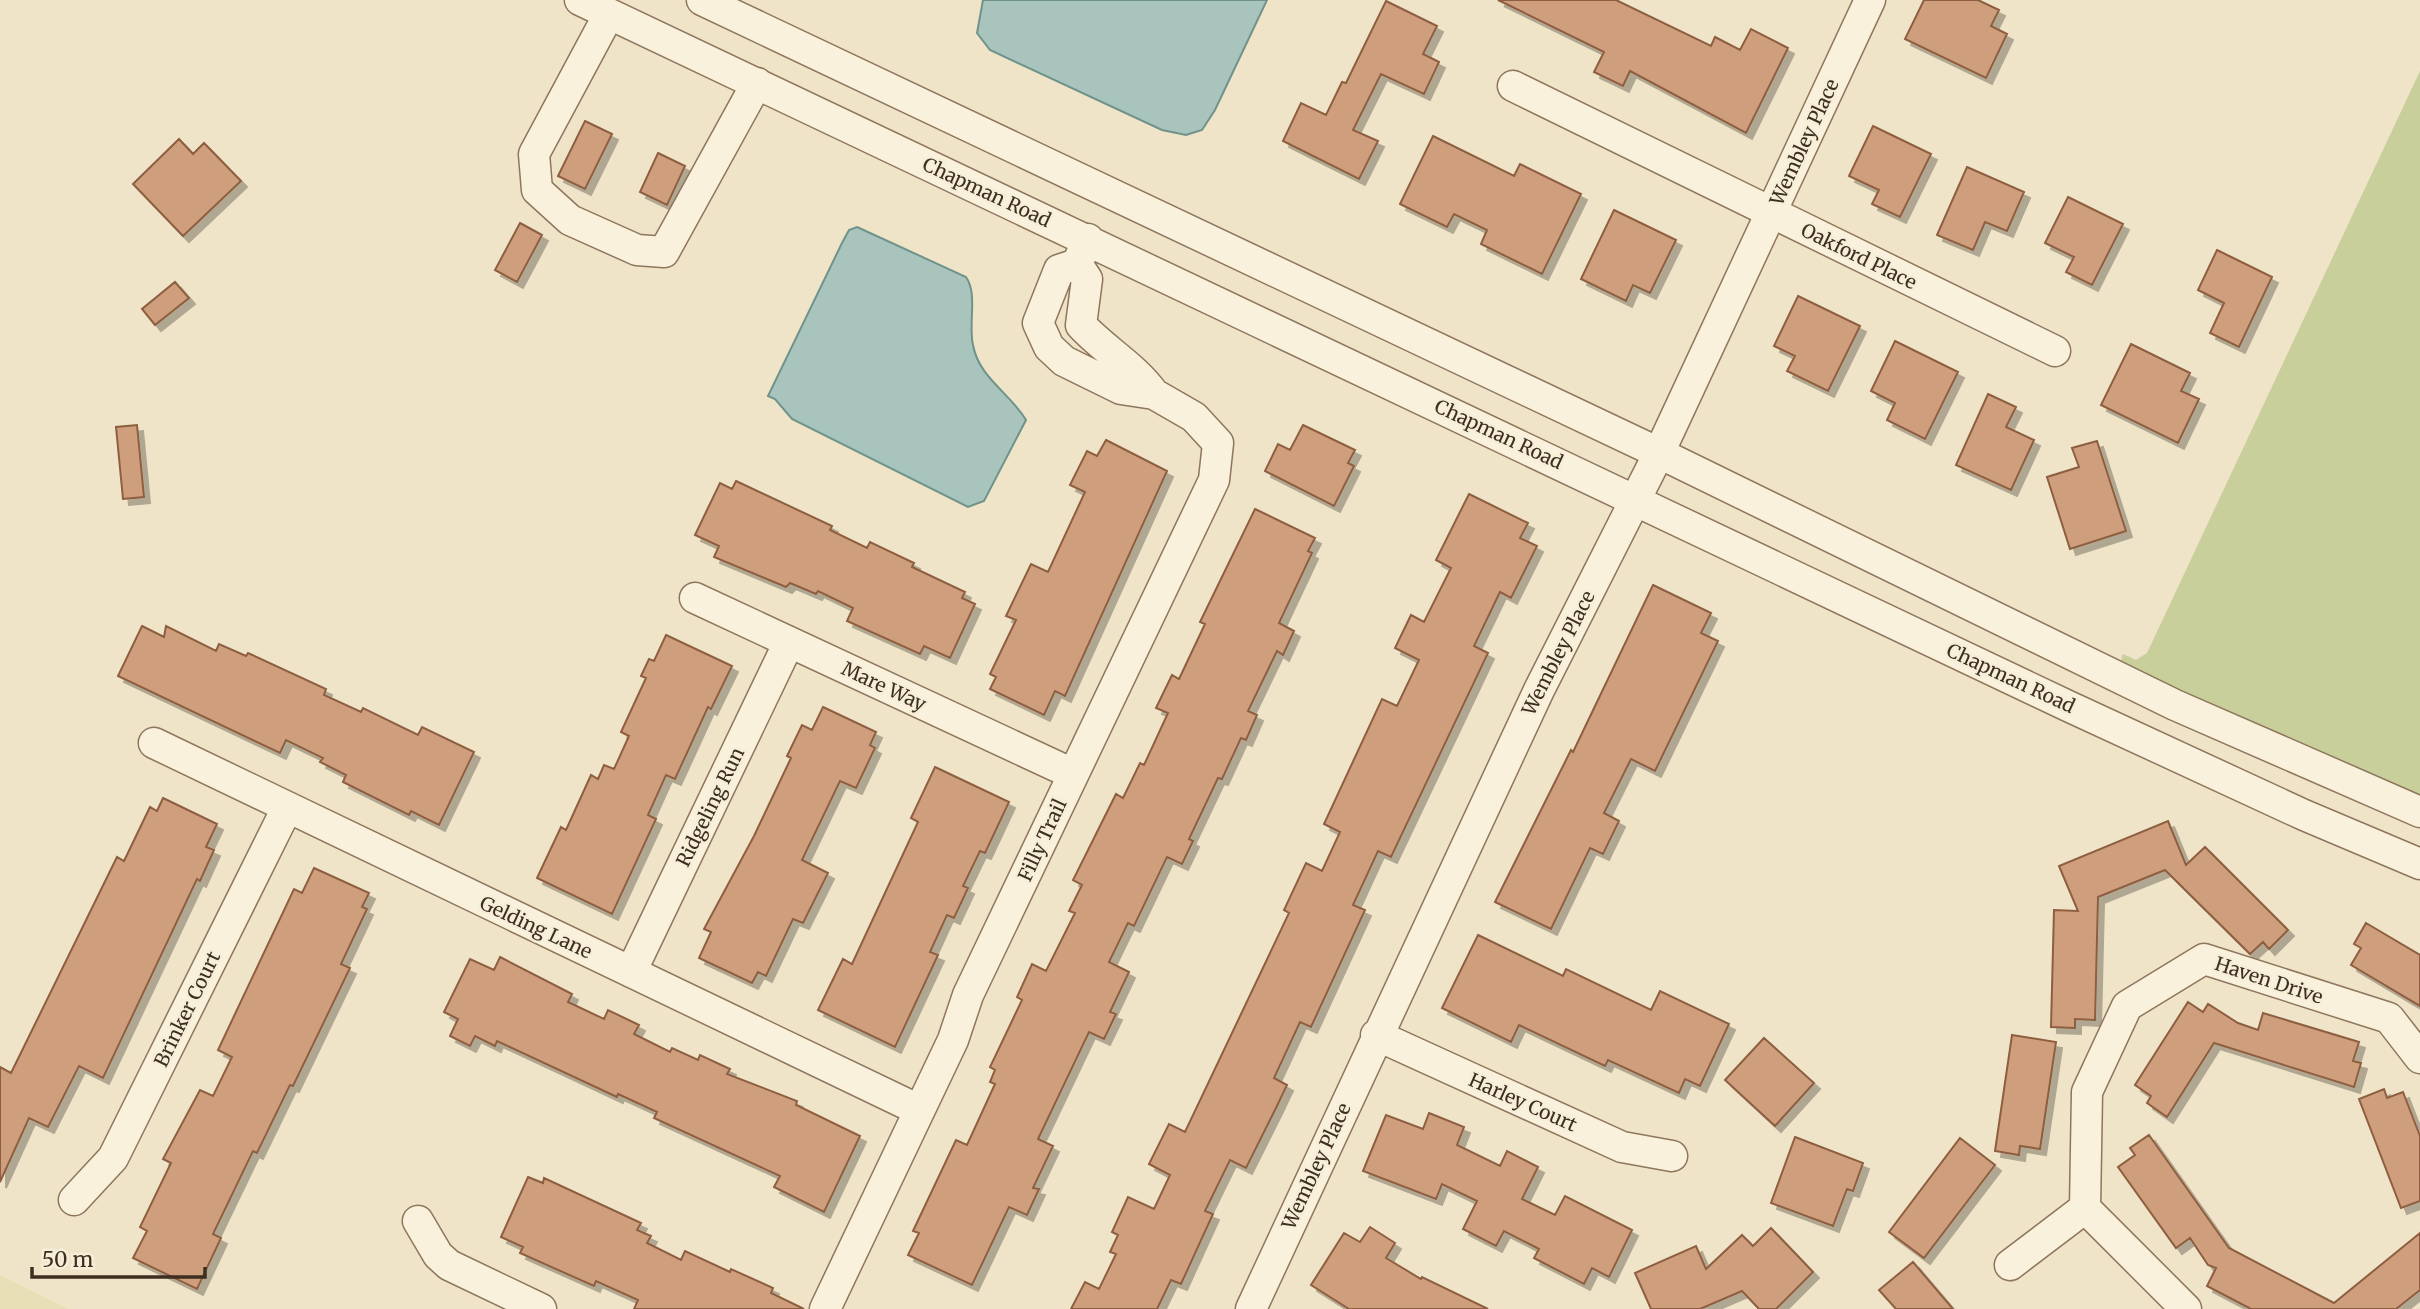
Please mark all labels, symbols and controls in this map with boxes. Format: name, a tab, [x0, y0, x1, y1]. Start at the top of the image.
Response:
street label: Wembley Place	[1764, 75, 1844, 210]
street label: Chapman Road	[919, 152, 1055, 232]
street label: Oakford Place	[1797, 218, 1921, 294]
street label: Chapman Road	[1431, 394, 1567, 474]
street label: Wembley Place	[1516, 587, 1600, 720]
street label: Chapman Road	[1943, 638, 2079, 718]
street label: Mare Way	[838, 656, 930, 716]
street label: Ridgeling Run	[671, 743, 749, 871]
street label: Filly Trail	[1012, 795, 1072, 885]
street label: Gelding Lane	[476, 891, 596, 963]
street label: Brinker Court	[149, 947, 226, 1071]
street label: Haven Drive	[2212, 951, 2326, 1009]
street label: Harley Court	[1465, 1067, 1581, 1137]
street label: Wembley Place	[1276, 1099, 1356, 1234]
scale bar	[32, 1236, 205, 1280]
text: 50 m	[42, 1246, 93, 1273]

